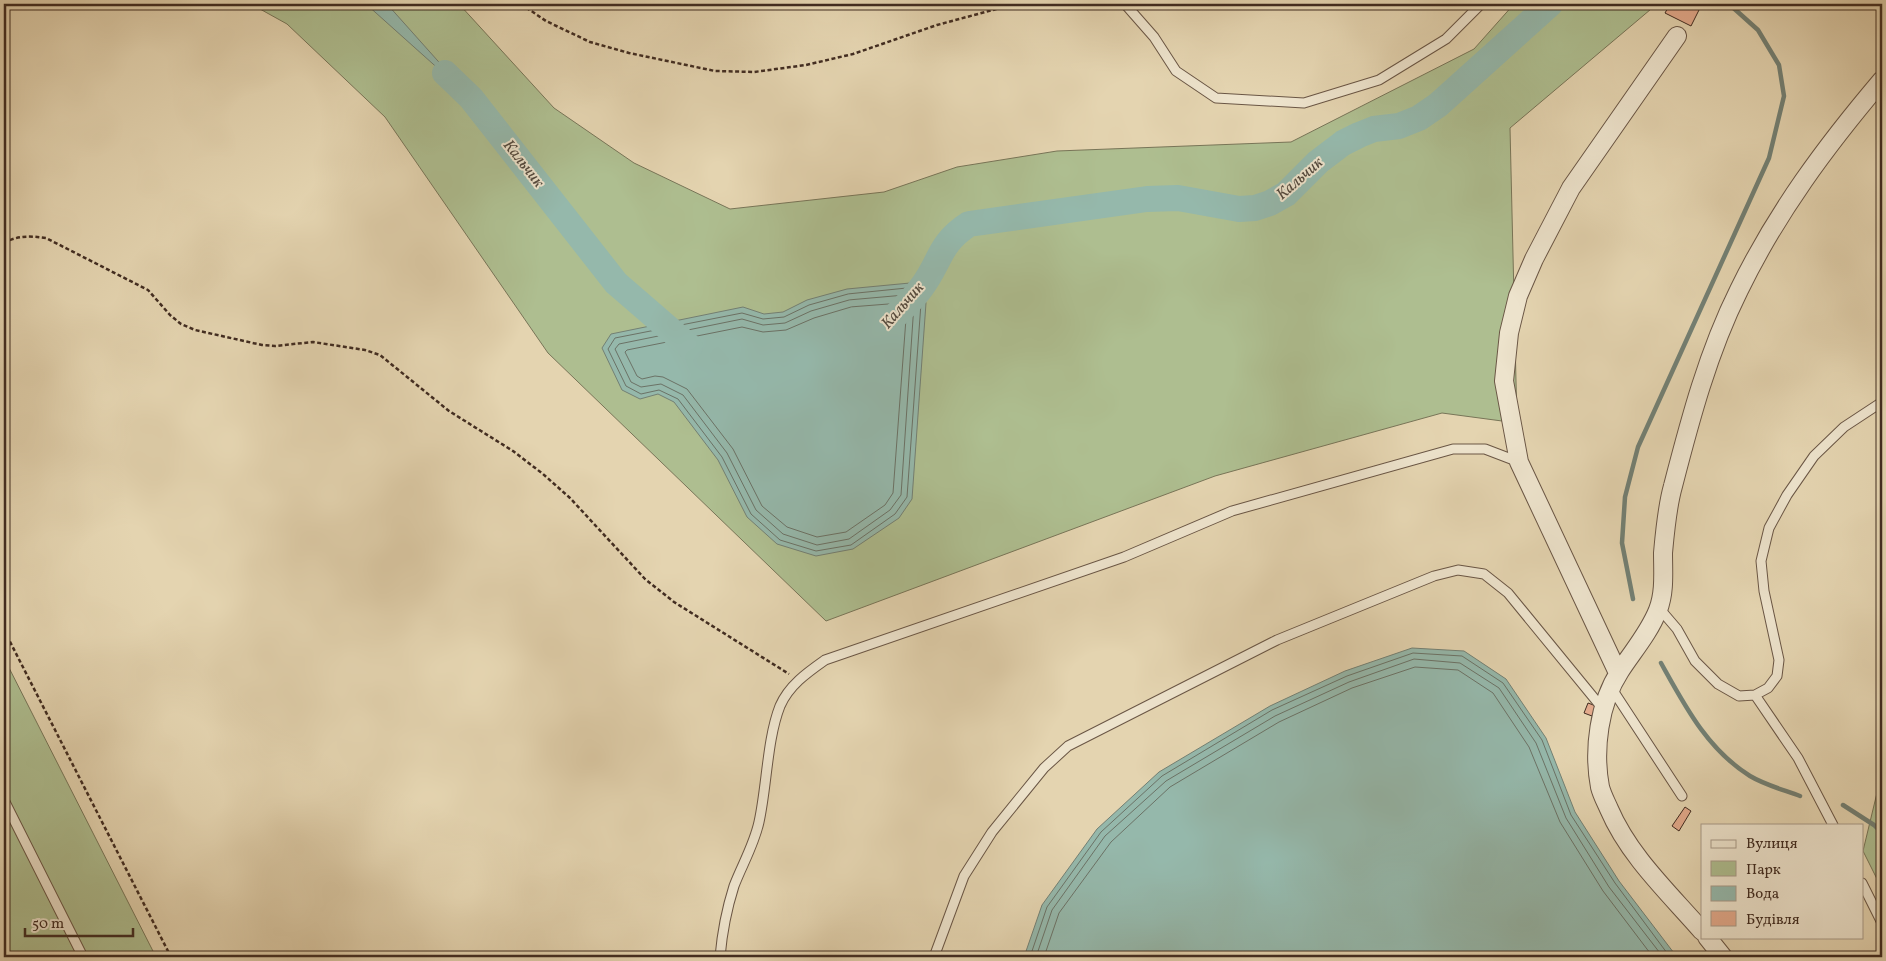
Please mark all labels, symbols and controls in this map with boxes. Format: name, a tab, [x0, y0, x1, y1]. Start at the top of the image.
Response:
water label: Кальчик	[497, 135, 549, 193]
water label: Кальчик	[1272, 152, 1328, 205]
water label: Кальчик	[877, 278, 930, 334]
legend	[1701, 824, 1864, 938]
text: Вулиця	[1746, 834, 1798, 855]
text: Парк	[1746, 860, 1781, 881]
text: Вода	[1746, 884, 1779, 905]
scale bar	[25, 906, 132, 938]
text: Будівля	[1746, 910, 1800, 931]
text: 50 m	[32, 914, 64, 935]

